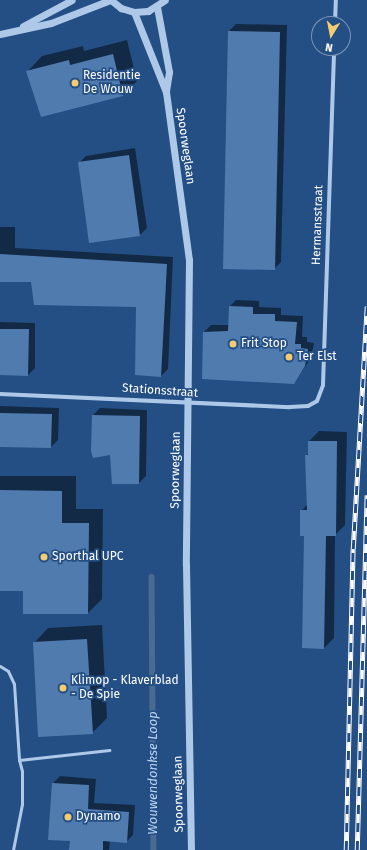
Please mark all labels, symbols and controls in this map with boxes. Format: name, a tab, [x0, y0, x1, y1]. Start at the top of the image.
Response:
north arrow	[311, 16, 351, 56]
text: N	[324, 40, 334, 54]
place label: Residentie De Wouw	[83, 69, 141, 97]
marker: Residentie De Wouw	[70, 78, 80, 88]
street label: Spoorweglaan	[172, 107, 198, 185]
street label: Hermansstraat	[309, 185, 327, 265]
place label: Frit Stop	[241, 337, 287, 351]
marker: Frit Stop	[228, 339, 238, 349]
place label: Ter Elst	[297, 350, 337, 364]
marker: Ter Elst	[284, 352, 294, 362]
street label: Stationsstraat	[122, 381, 198, 401]
street label: Spoorweglaan	[168, 431, 184, 509]
place label: Sporthal UPC	[52, 550, 123, 564]
marker: Sporthal UPC	[39, 552, 49, 562]
place label: Klimop - Klaverblad - De Spie	[71, 674, 179, 702]
marker: Klimop - Klaverblad - De Spie	[58, 683, 68, 693]
water label: Wouwendonkse Loop	[145, 711, 161, 835]
street label: Spoorweglaan	[171, 755, 187, 833]
place label: Dynamo	[76, 810, 120, 824]
marker: Dynamo	[63, 812, 73, 822]

